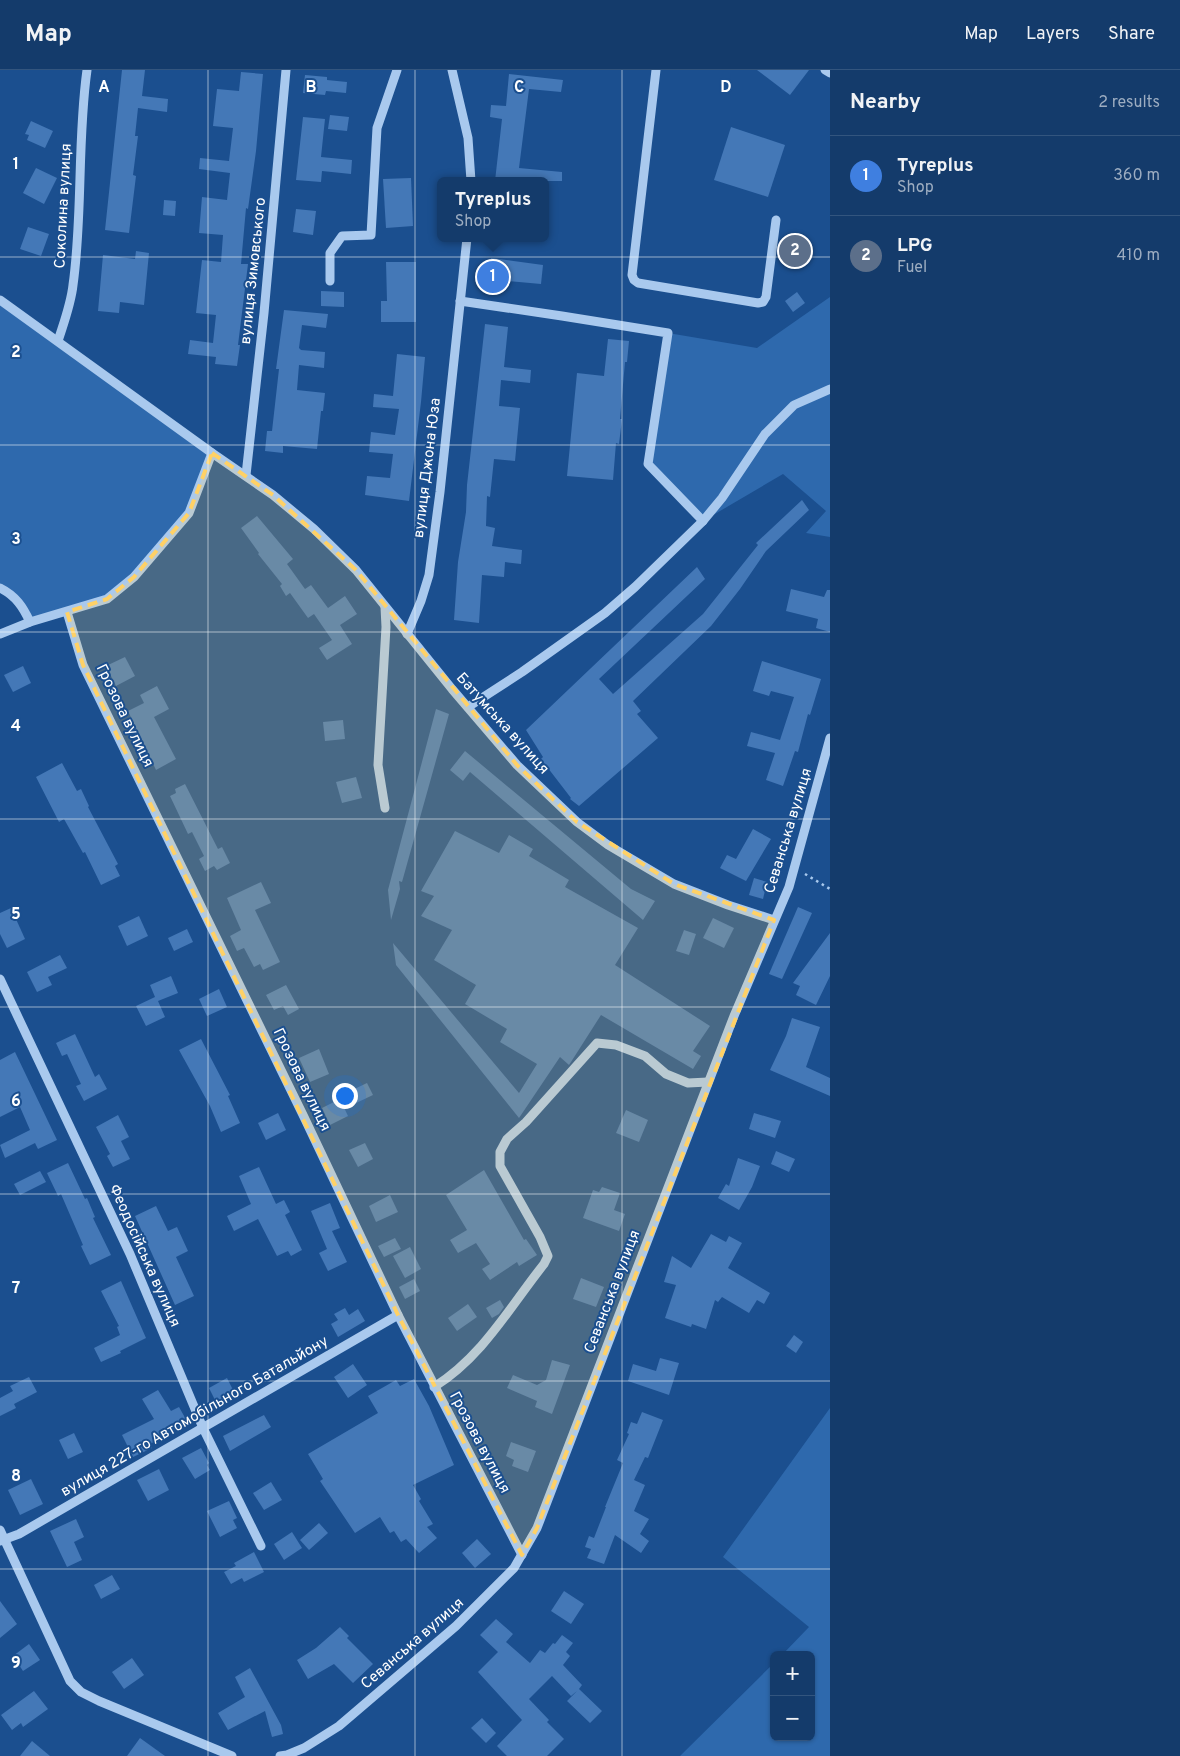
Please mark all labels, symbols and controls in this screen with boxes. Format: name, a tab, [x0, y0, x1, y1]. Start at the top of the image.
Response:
text: Map	[25, 20, 72, 50]
text: Map	[964, 23, 998, 46]
text: Layers	[1026, 23, 1080, 46]
text: Share	[1108, 23, 1155, 46]
text: A	[98, 78, 110, 98]
text: B	[305, 78, 317, 98]
text: C	[514, 78, 524, 98]
text: D	[720, 78, 732, 98]
text: Nearby	[850, 89, 921, 116]
text: 2 results	[1098, 93, 1160, 113]
street label: Соколина вулиця	[51, 143, 77, 269]
text: Tyreplus	[897, 154, 974, 178]
text: 1	[13, 155, 19, 175]
text: 1	[863, 166, 869, 186]
text: 360 m	[1113, 166, 1160, 186]
popup	[437, 177, 549, 242]
text: Shop	[897, 178, 934, 198]
text: Tyreplus	[455, 188, 531, 212]
street label: вулиця Зимовського	[237, 197, 271, 345]
text: Shop	[455, 212, 491, 232]
pin: 2	[779, 232, 811, 270]
text: LPG	[897, 234, 933, 258]
text: 2	[861, 246, 871, 266]
text: 410 m	[1117, 246, 1160, 266]
pin: 1	[477, 258, 509, 296]
text: Fuel	[897, 258, 927, 278]
text: 2	[11, 343, 21, 363]
street label: вулиця Джона Юза	[410, 397, 446, 539]
text: 3	[11, 530, 21, 550]
street label: Грозова вулиця	[91, 661, 157, 771]
street label: Батумська вулиця	[451, 669, 553, 779]
text: 4	[11, 717, 21, 737]
street label: Севанська вулиця	[761, 766, 817, 896]
text: 5	[11, 905, 21, 925]
street label: Грозова вулиця	[268, 1025, 334, 1135]
your location	[332, 1083, 358, 1109]
text: 6	[11, 1092, 21, 1112]
street label: Феодосійська вулиця	[104, 1182, 184, 1330]
street label: Севанська вулиця	[581, 1228, 645, 1356]
text: 7	[12, 1279, 20, 1299]
street label: вулиця 227-го Автомобільного Батальйону	[58, 1332, 332, 1502]
street label: Грозова вулиця	[444, 1389, 514, 1497]
text: 8	[11, 1467, 21, 1487]
street label: Севанська вулиця	[358, 1594, 468, 1694]
map controls	[770, 1651, 815, 1741]
button: +	[770, 1651, 815, 1696]
text: 9	[11, 1654, 21, 1674]
button: −	[770, 1696, 815, 1741]

